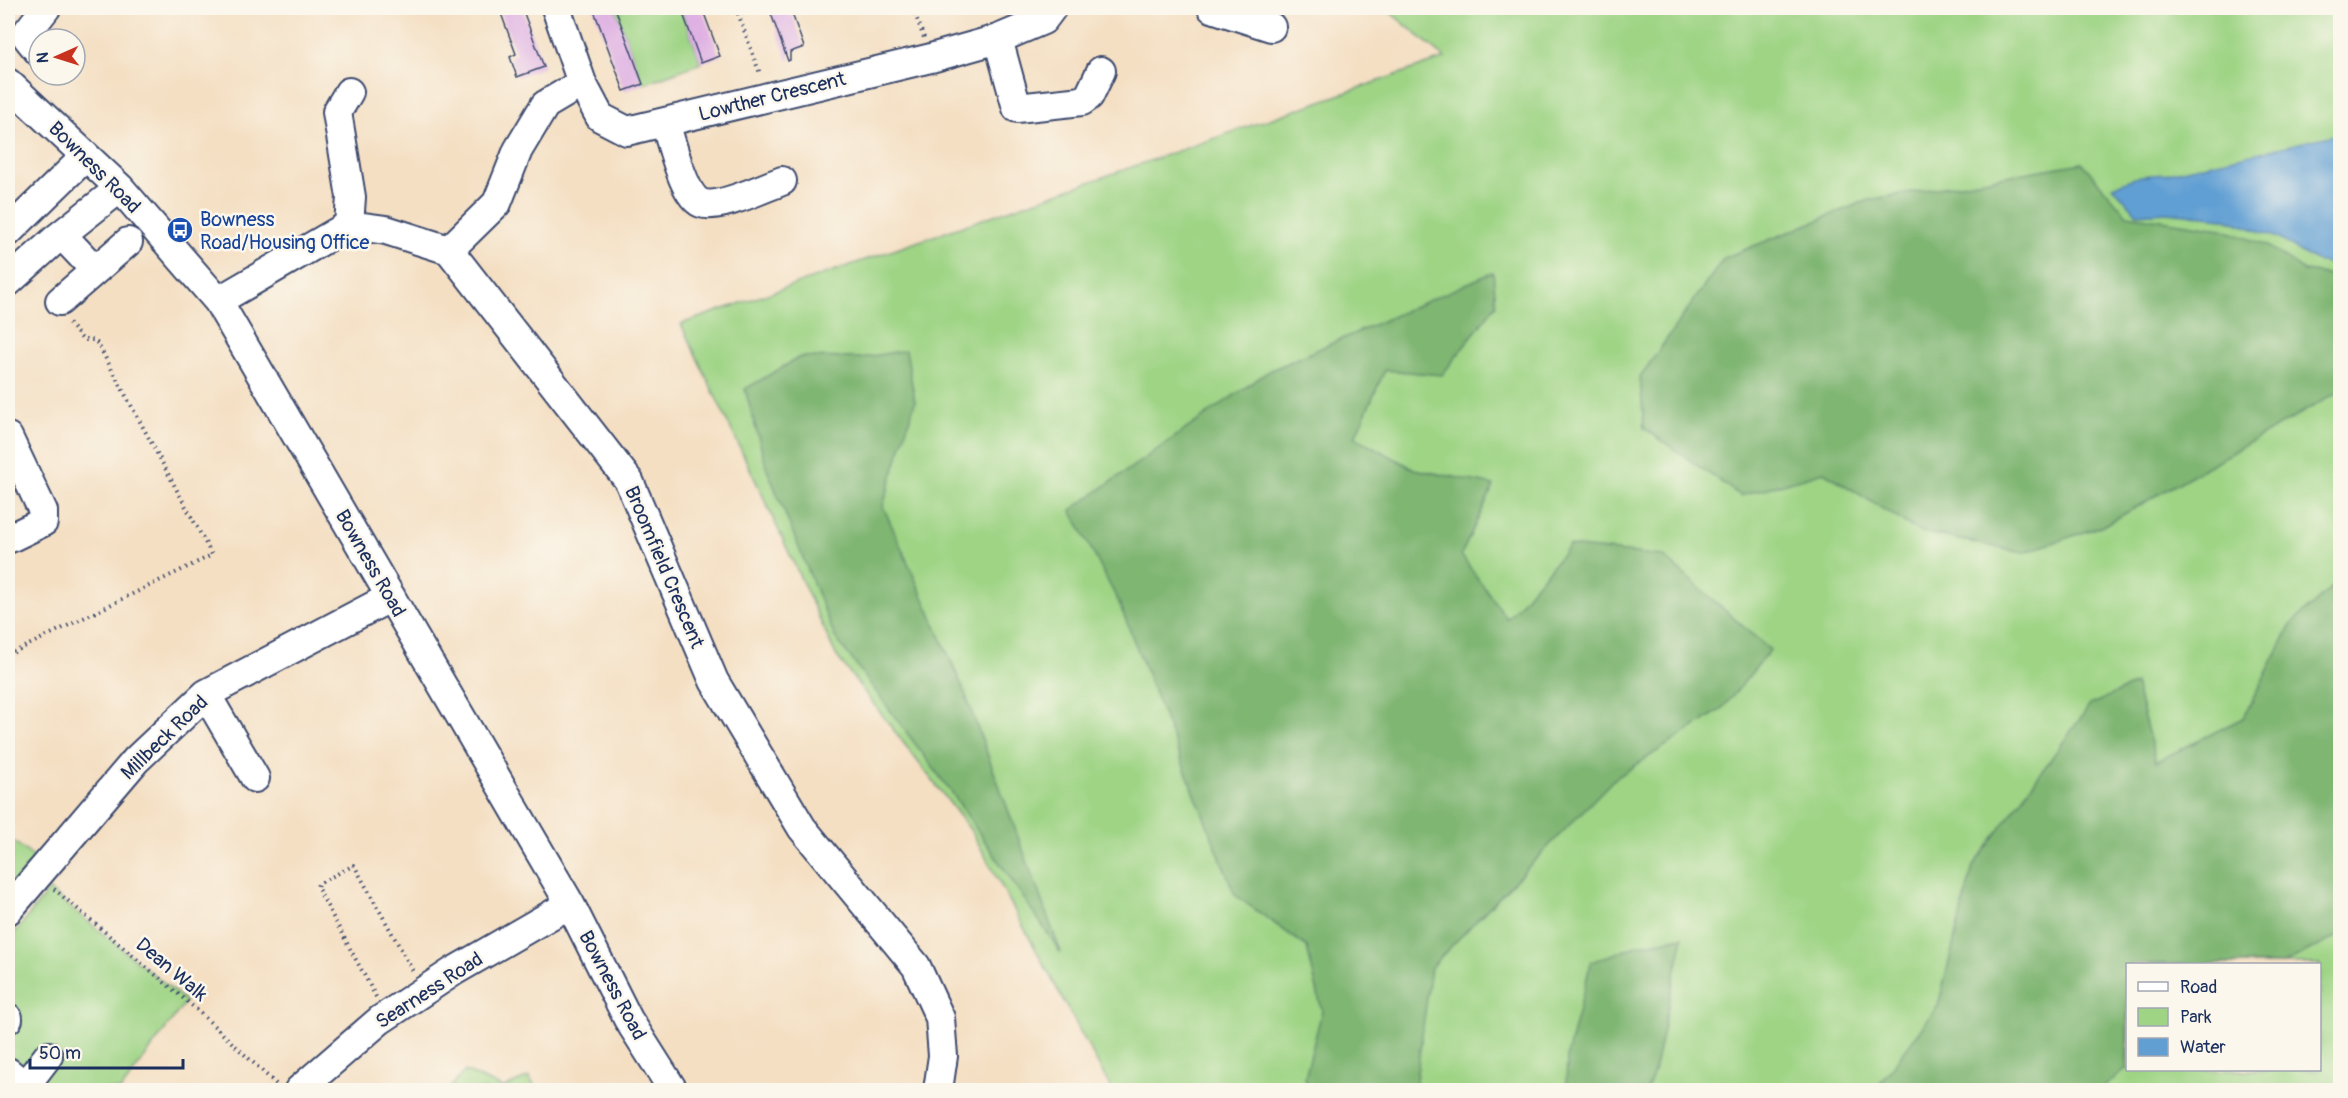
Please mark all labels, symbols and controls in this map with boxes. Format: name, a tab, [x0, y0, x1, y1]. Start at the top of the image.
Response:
north arrow	[27, 27, 87, 87]
text: N	[33, 52, 53, 64]
street label: Lowther Crescent	[696, 66, 849, 127]
street label: Bowness Road	[43, 116, 146, 219]
place label: Bowness Road/Housing Office	[200, 207, 370, 255]
bus stop icon: Bowness Road/Housing Office	[165, 215, 195, 245]
street label: Broomfield Crescent	[619, 482, 710, 653]
street label: Bowness Road	[330, 505, 411, 622]
street label: Millbeck Road	[116, 690, 213, 785]
street label: Bowness Road	[573, 926, 652, 1044]
street label: Dean Walk	[131, 932, 213, 1007]
street label: Searness Road	[371, 947, 488, 1034]
legend	[2126, 963, 2321, 1071]
text: Road	[2180, 976, 2217, 999]
text: Park	[2180, 1006, 2212, 1029]
scale bar	[30, 1032, 183, 1070]
text: Water	[2180, 1036, 2226, 1059]
text: 50 m	[39, 1042, 81, 1065]

